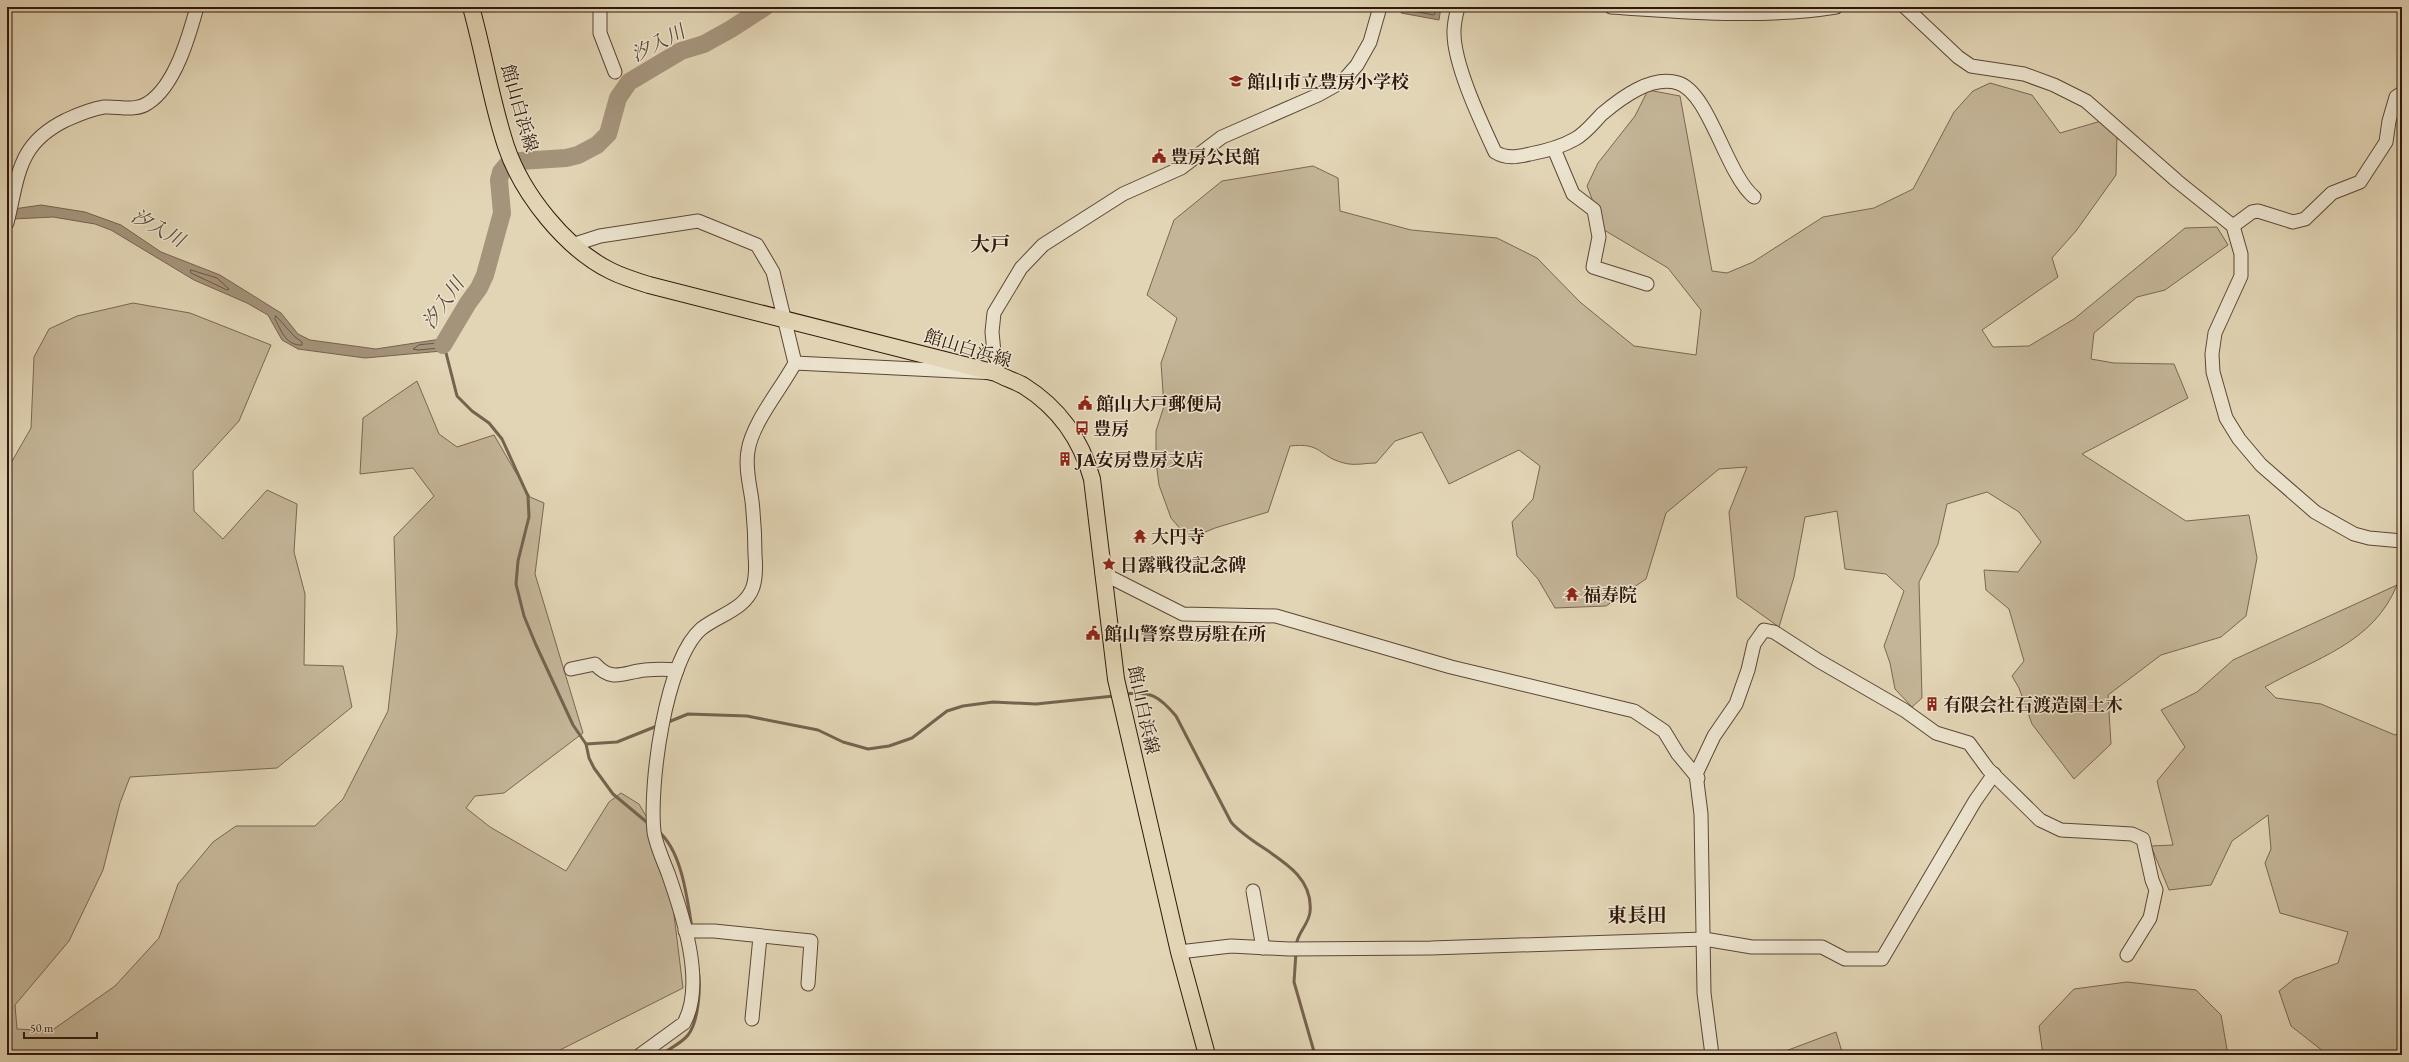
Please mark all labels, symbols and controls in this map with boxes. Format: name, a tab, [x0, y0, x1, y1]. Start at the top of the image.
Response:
water label: 汐入川	[627, 18, 691, 67]
street label: 館山白浜線	[497, 62, 543, 154]
place label: 館山市立豊房小学校	[1247, 70, 1409, 93]
school or university icon: 館山市立豊房小学校	[1228, 73, 1244, 89]
place label: 豊房公民館	[1170, 145, 1260, 168]
public building icon: 豊房公民館	[1151, 148, 1167, 164]
water label: 汐入川	[127, 203, 191, 254]
district label: 大戸	[970, 231, 1010, 257]
water label: 汐入川	[416, 271, 471, 334]
street label: 館山白浜線	[922, 324, 1014, 372]
place label: 館山大戸郵便局	[1096, 392, 1222, 415]
public building icon: 館山大戸郵便局	[1077, 395, 1093, 411]
place label: 豊房	[1093, 417, 1129, 440]
bus stop icon: 豊房	[1074, 420, 1090, 436]
place label: JA安房豊房支店	[1074, 448, 1204, 471]
building icon: JA安房豊房支店	[1057, 451, 1073, 467]
place label: 大円寺	[1151, 525, 1205, 548]
temple icon: 大円寺	[1132, 528, 1148, 544]
place label: 日露戦役記念碑	[1120, 553, 1246, 576]
place icon: 日露戦役記念碑	[1101, 556, 1117, 572]
place label: 福寿院	[1583, 583, 1637, 606]
temple icon: 福寿院	[1564, 586, 1580, 602]
place label: 館山警察豊房駐在所	[1104, 622, 1266, 645]
public building icon: 館山警察豊房駐在所	[1085, 625, 1101, 641]
street label: 館山白浜線	[1123, 664, 1165, 756]
place label: 有限会社石渡造園土木	[1943, 693, 2123, 716]
building icon: 有限会社石渡造園土木	[1924, 696, 1940, 712]
district label: 東長田	[1607, 902, 1667, 928]
scale bar	[24, 1014, 97, 1040]
text: 50 m	[30, 1020, 54, 1036]

